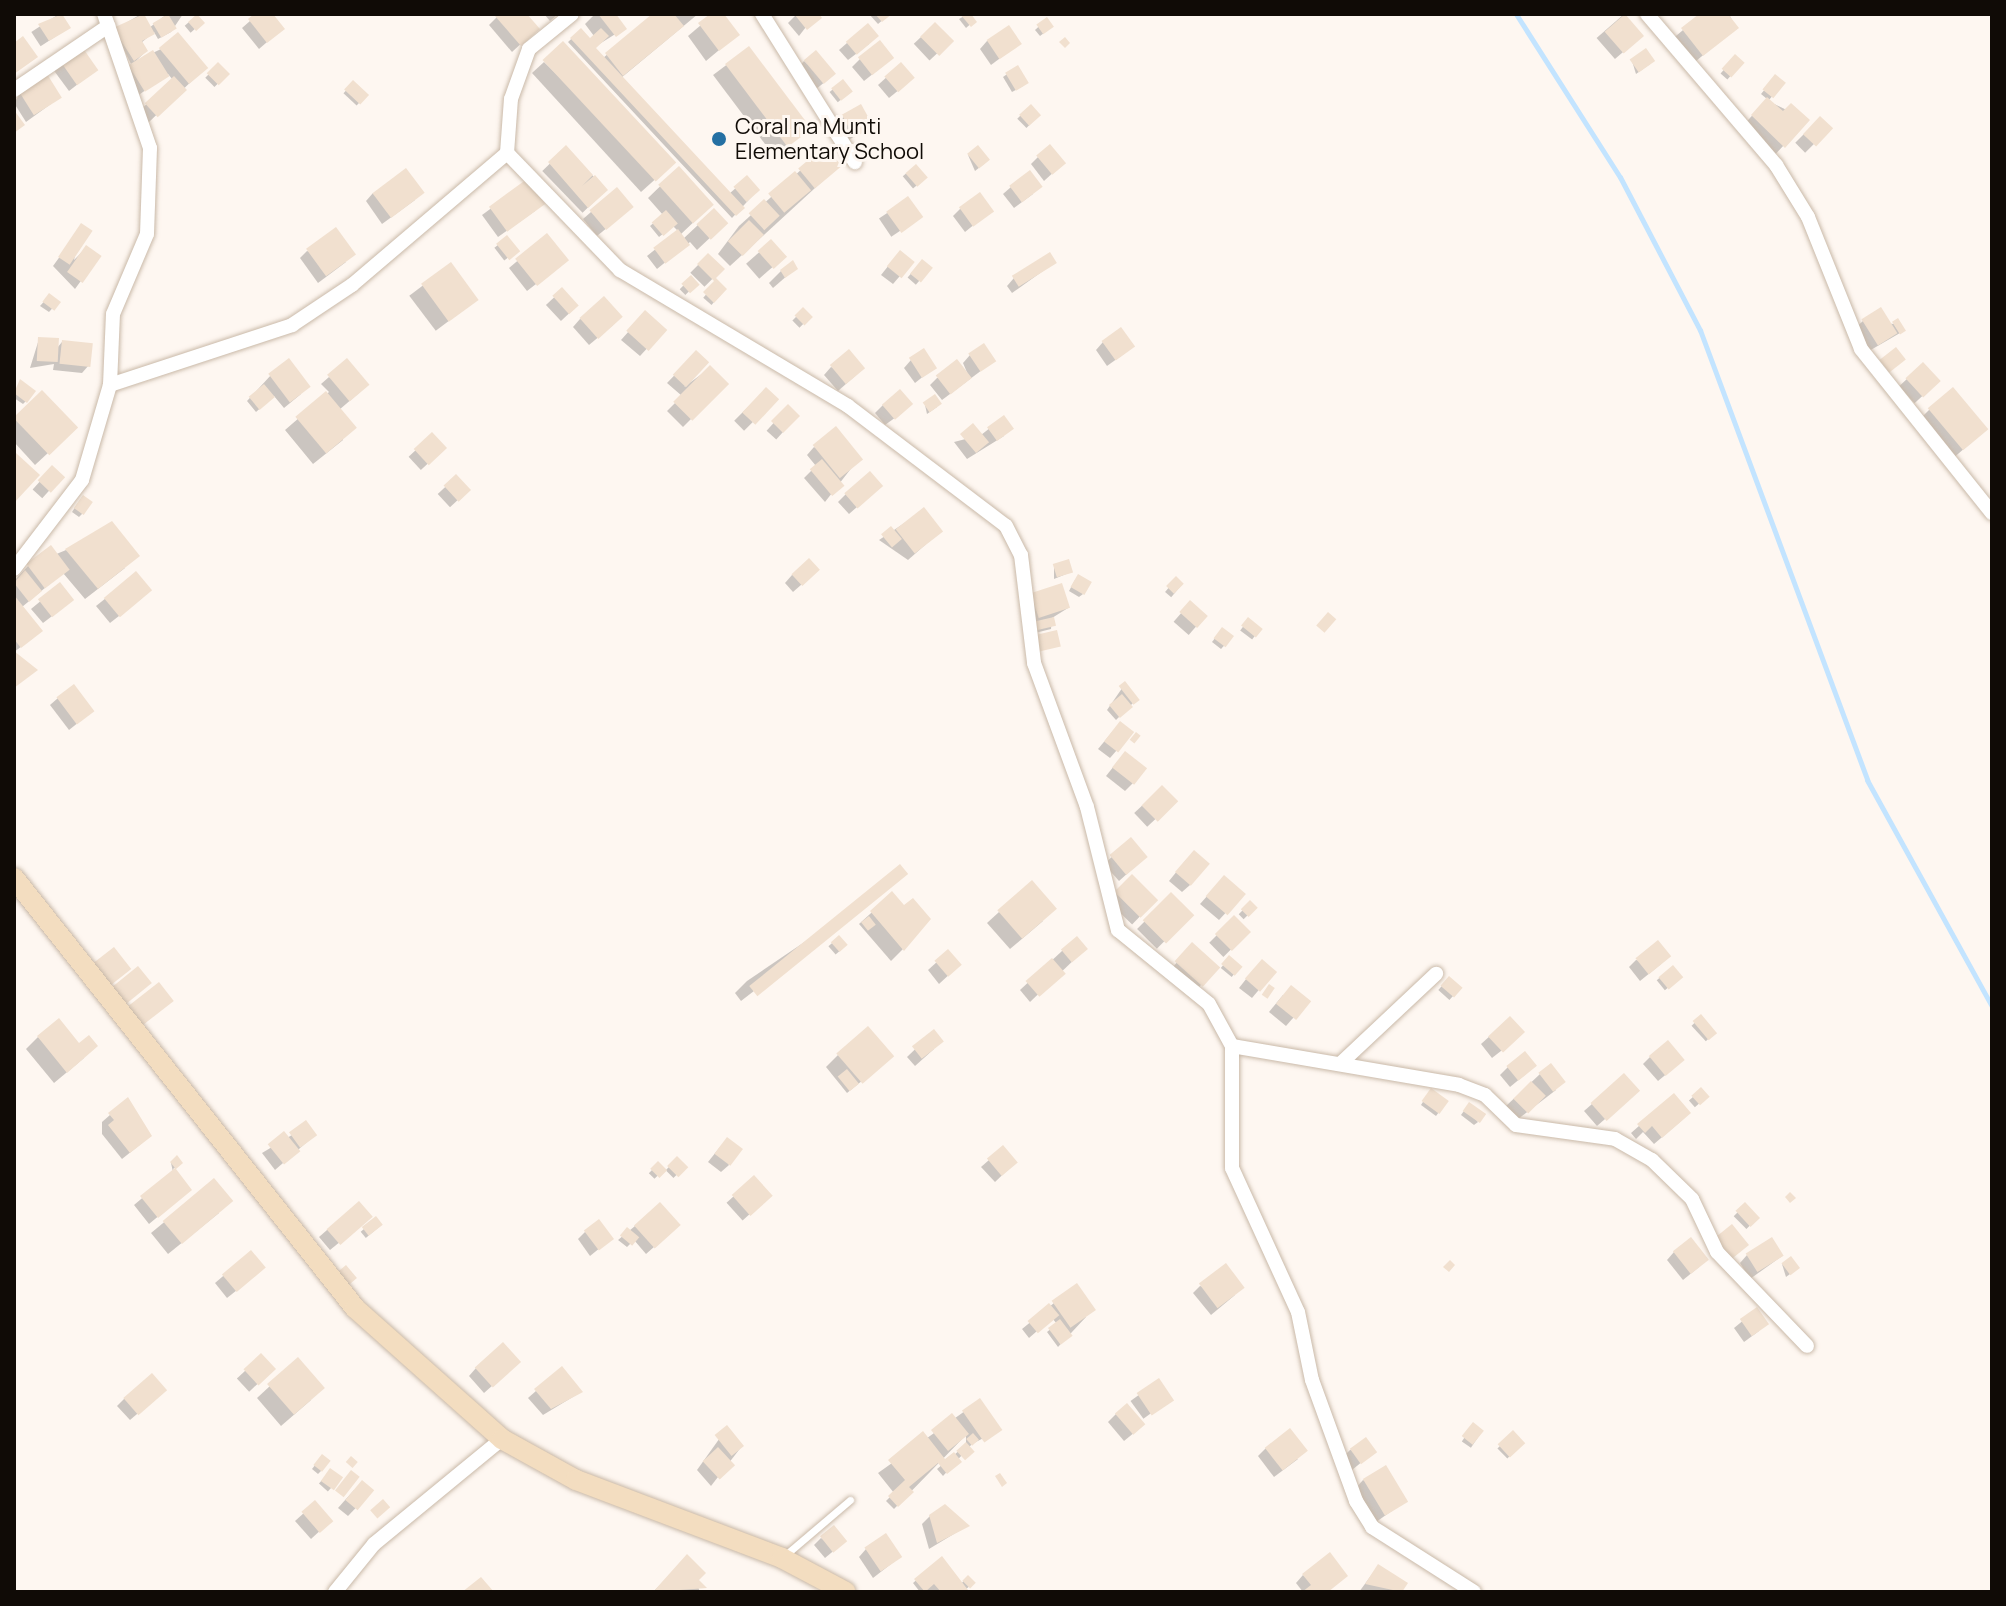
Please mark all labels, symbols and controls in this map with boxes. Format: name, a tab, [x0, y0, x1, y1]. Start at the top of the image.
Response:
place label: Coral na Munti Elementary School	[735, 113, 924, 164]
marker: Coral na Munti Elementary School	[710, 130, 728, 148]

